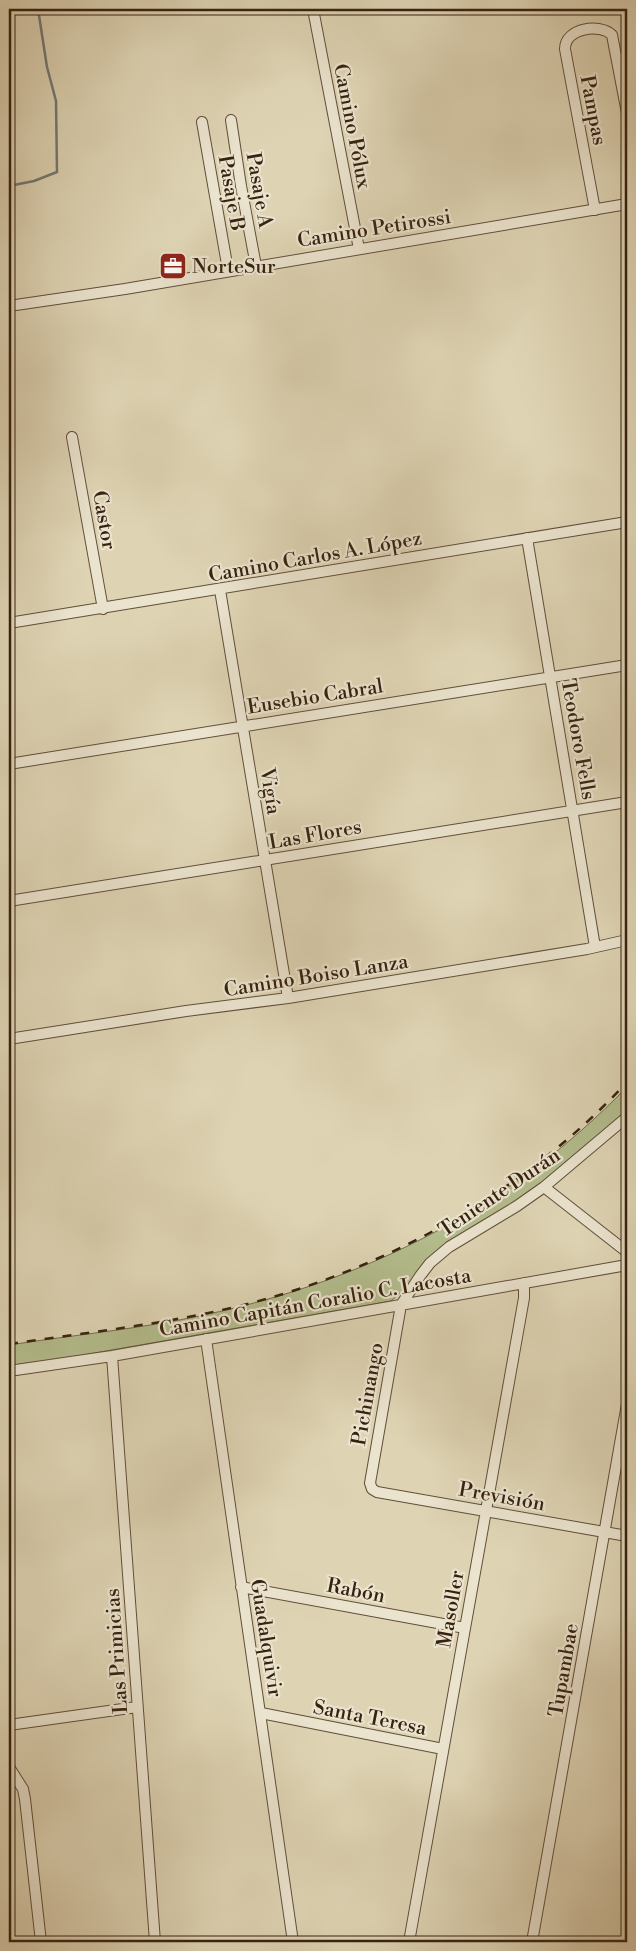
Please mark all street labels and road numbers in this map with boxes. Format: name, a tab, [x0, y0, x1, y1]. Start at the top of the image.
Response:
street label: Camino Pólux	[327, 62, 376, 192]
street label: Pampas	[574, 73, 612, 147]
street label: Pasaje A	[240, 151, 278, 231]
street label: Pasaje B	[212, 153, 249, 233]
street label: Camino Petirossi	[296, 205, 453, 254]
street label: Castor	[86, 489, 121, 552]
street label: Camino Carlos A. López	[207, 526, 424, 589]
street label: Eusebio Cabral	[245, 674, 385, 721]
street label: Teodoro Fells	[555, 677, 600, 802]
street label: Vigía	[253, 765, 286, 817]
street label: Las Flores	[267, 815, 364, 856]
street label: Camino Boiso Lanza	[222, 949, 411, 1003]
street label: Teniente Durán	[434, 1143, 566, 1243]
street label: Camino Capitán Coralio C. Lacosta	[157, 1264, 474, 1343]
street label: Pichinango	[347, 1341, 390, 1448]
street label: Previsión	[457, 1478, 547, 1517]
street label: Masoller	[432, 1568, 471, 1650]
street label: Rabón	[324, 1574, 387, 1609]
street label: Guadalquivir	[244, 1577, 287, 1699]
street label: Las Primicias	[101, 1588, 134, 1714]
street label: Tupambae	[544, 1621, 585, 1719]
street label: Santa Teresa	[311, 1695, 429, 1742]

